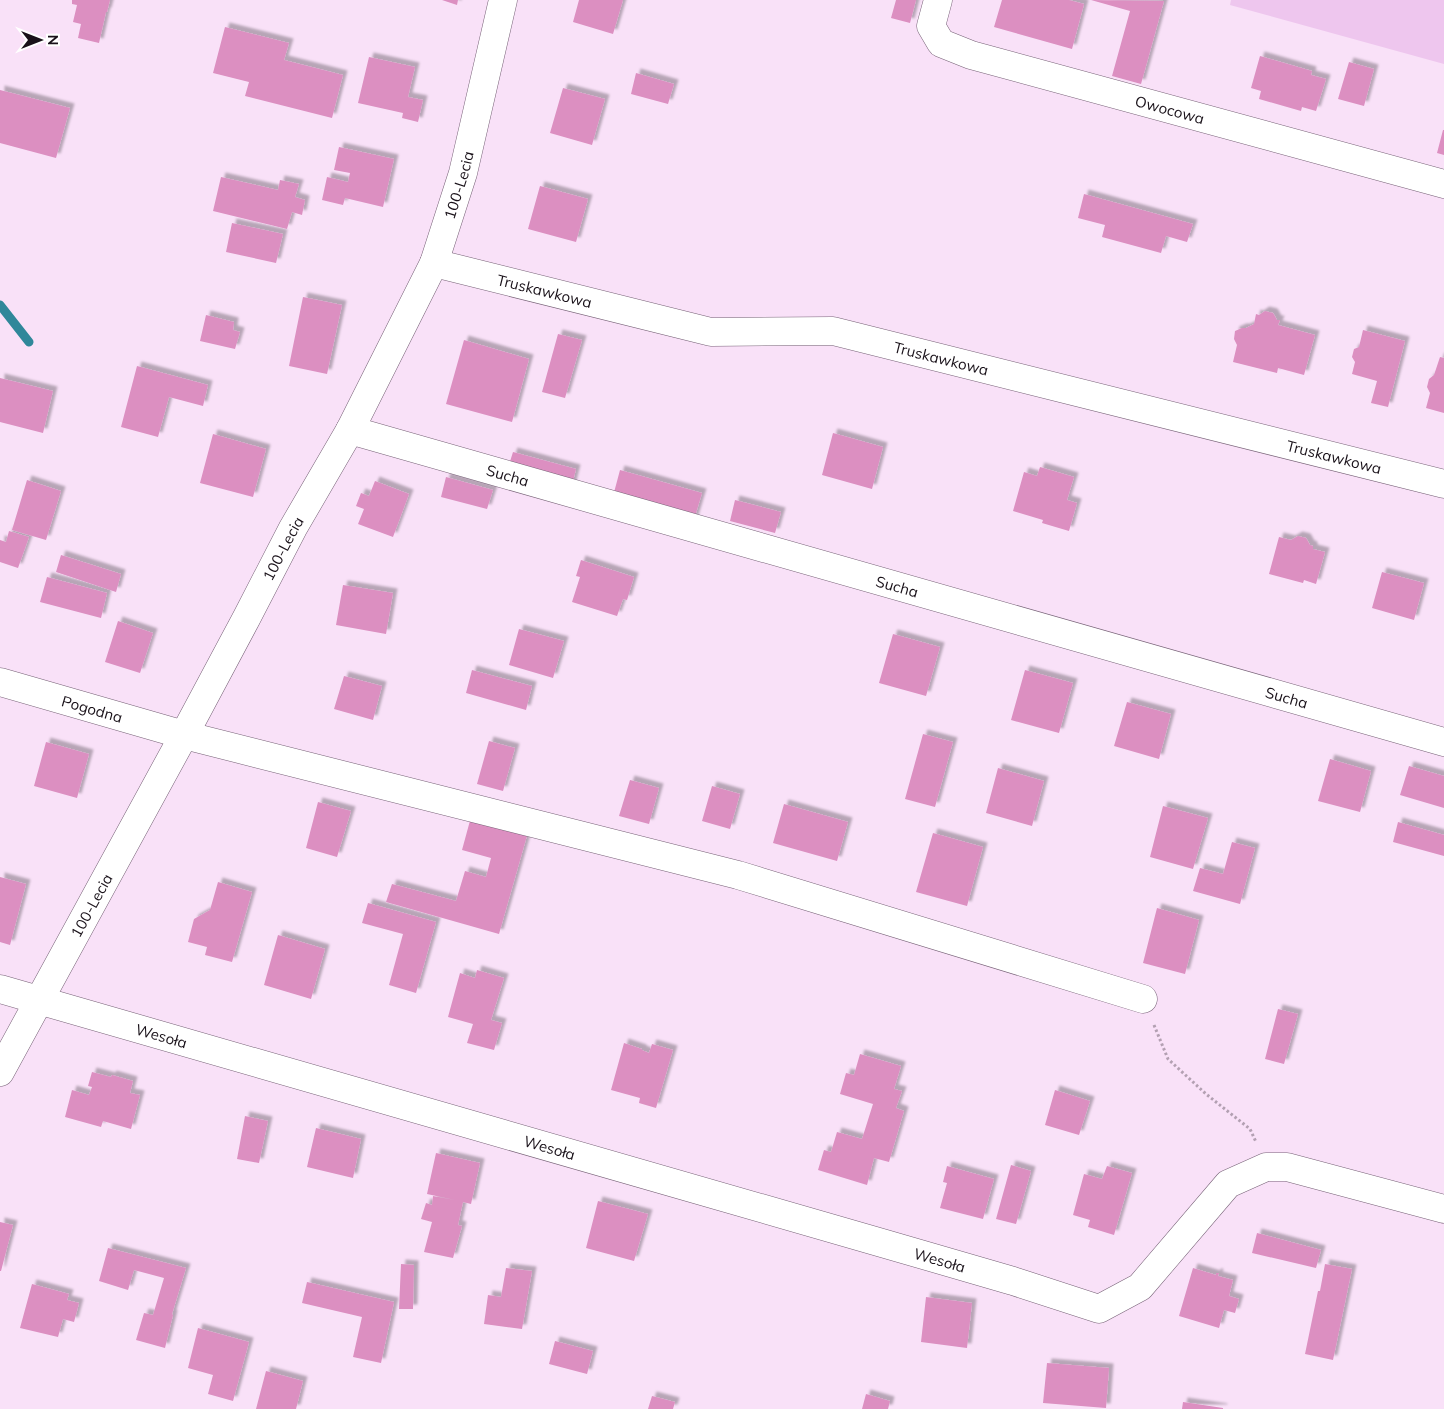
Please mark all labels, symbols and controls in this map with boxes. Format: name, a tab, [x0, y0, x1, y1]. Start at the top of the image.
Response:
north arrow	[15, 15, 65, 65]
text: N	[44, 35, 62, 45]
street label: Owocowa	[1133, 91, 1206, 128]
street label: 100-Lecia	[439, 149, 477, 221]
street label: Truskawkowa	[495, 270, 594, 312]
street label: Truskawkowa	[892, 337, 991, 379]
street label: Truskawkowa	[1285, 435, 1383, 477]
street label: Sucha	[484, 460, 531, 490]
street label: 100-Lecia	[258, 513, 307, 584]
street label: Sucha	[874, 571, 921, 601]
street label: Sucha	[1263, 682, 1310, 712]
street label: Pogodna	[60, 691, 125, 726]
street label: 100-Lecia	[66, 870, 116, 940]
street label: Wesoła	[134, 1019, 189, 1052]
street label: Wesoła	[522, 1131, 578, 1164]
street label: Wesoła	[912, 1243, 968, 1276]

